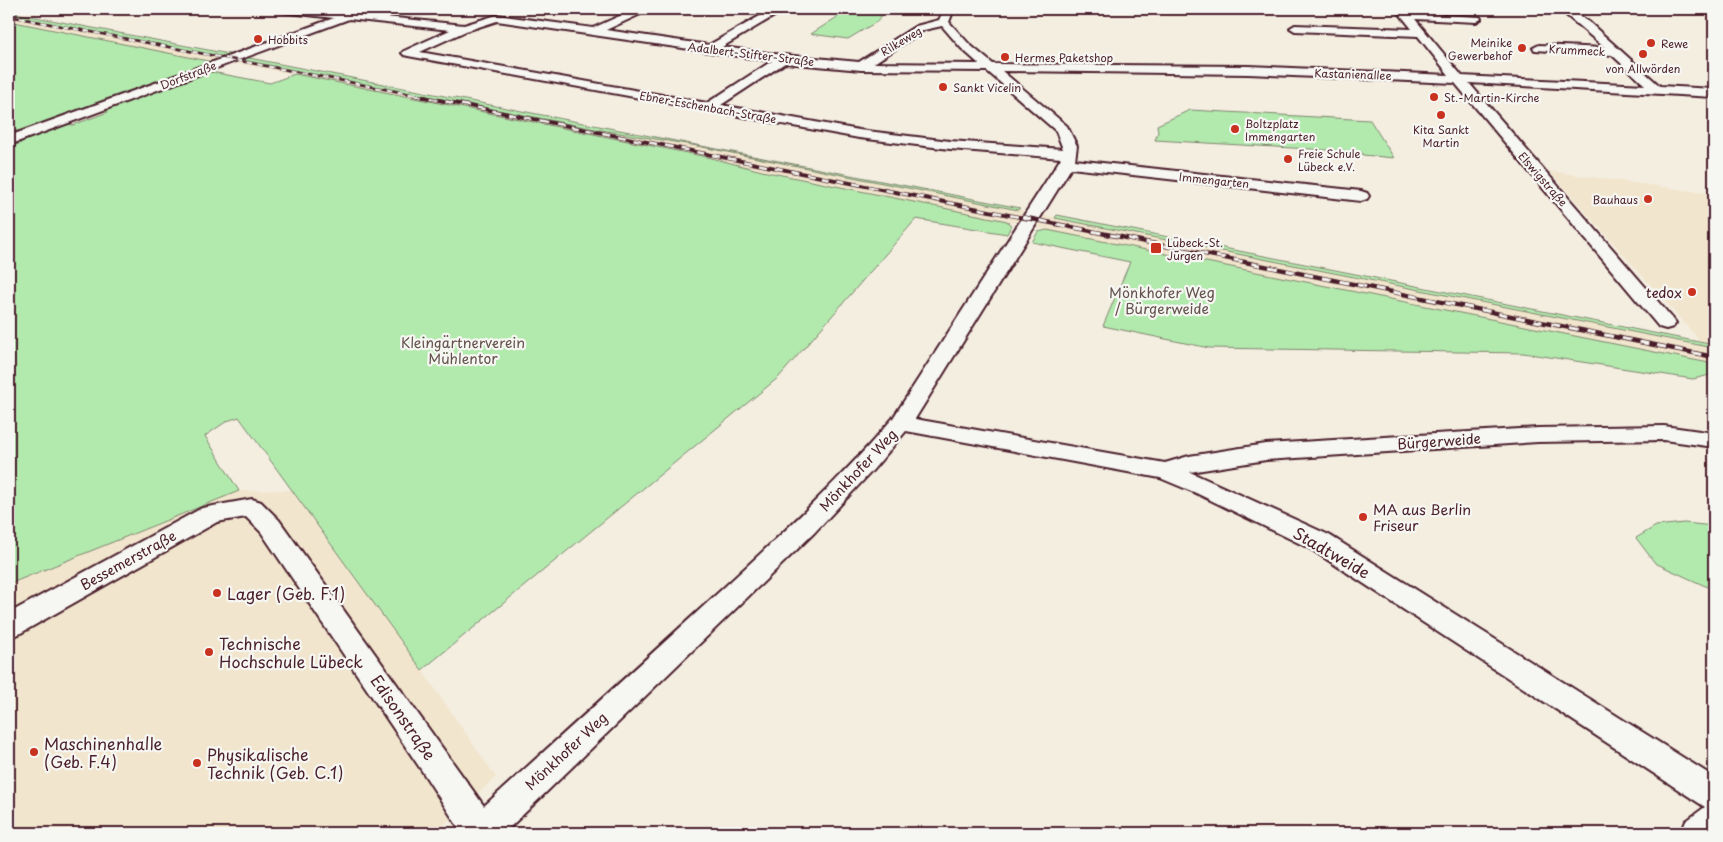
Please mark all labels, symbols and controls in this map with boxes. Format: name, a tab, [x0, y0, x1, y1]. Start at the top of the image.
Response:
street label: Rilkeweg	[877, 22, 925, 60]
place label: Hobbits	[268, 31, 308, 48]
marker: Hobbits	[252, 33, 264, 45]
place label: Meinike Gewerbehof	[1448, 34, 1513, 64]
place label: Rewe	[1661, 35, 1688, 52]
marker: Rewe	[1645, 37, 1657, 49]
street label: Adalbert-Stifter-Straße	[687, 38, 815, 70]
street label: Krummeck	[1548, 40, 1606, 60]
marker: Meinike Gewerbehof	[1516, 42, 1528, 54]
marker: von Allwörden	[1637, 48, 1649, 60]
place label: Hermes Paketshop	[1015, 49, 1114, 66]
marker: Hermes Paketshop	[999, 51, 1011, 63]
street label: Dorfstraße	[157, 56, 219, 94]
place label: von Allwörden	[1606, 60, 1680, 77]
street label: Kastanienallee	[1314, 64, 1392, 84]
place label: Sankt Vicelin	[953, 79, 1021, 96]
marker: Sankt Vicelin	[937, 81, 949, 93]
street label: Ebner-Eschenbach-Straße	[638, 87, 778, 127]
place label: St.-Martin-Kirche	[1444, 89, 1540, 106]
marker: St.-Martin-Kirche	[1428, 91, 1440, 103]
marker: Kita Sankt Martin	[1435, 109, 1447, 121]
place label: Boltzplatz Immengarten	[1245, 115, 1315, 145]
place label: Kita Sankt Martin	[1413, 121, 1470, 151]
marker: Boltzplatz Immengarten	[1229, 123, 1241, 135]
place label: Freie Schule Lübeck e.V.	[1298, 145, 1360, 175]
street label: Elswigstraße	[1514, 148, 1572, 210]
marker: Freie Schule Lübeck e.V.	[1282, 153, 1294, 165]
street label: Immengarten	[1178, 168, 1250, 192]
place label: Bauhaus	[1593, 191, 1638, 208]
marker: Bauhaus	[1642, 193, 1654, 205]
place label: Lübeck-St. Jürgen	[1167, 234, 1223, 264]
marker: Lübeck-St. Jürgen	[1149, 241, 1163, 255]
park label: Mönkhofer Weg / Bürgerweide	[1109, 282, 1215, 319]
place label: tedox	[1646, 282, 1682, 303]
marker: tedox	[1686, 286, 1698, 298]
park label: Kleingärtnerverein Mühlentor	[401, 332, 525, 369]
street label: Mönkhofer Weg	[814, 424, 902, 516]
street label: Bürgerweide	[1396, 428, 1482, 454]
place label: MA aus Berlin Friseur	[1373, 499, 1471, 536]
marker: MA aus Berlin Friseur	[1357, 511, 1369, 523]
street label: Stadtweide	[1289, 520, 1375, 584]
street label: Bessemerstraße	[76, 525, 180, 595]
place label: Lager (Geb. F.1)	[227, 581, 345, 605]
marker: Lager (Geb. F.1)	[211, 587, 223, 599]
place label: Technische Hochschule Lübeck	[219, 631, 363, 673]
marker: Technische Hochschule Lübeck	[203, 646, 215, 658]
street label: Edisonstraße	[366, 669, 442, 765]
street label: Mönkhofer Weg	[520, 707, 612, 795]
place label: Maschinenhalle (Geb. F.4)	[44, 731, 162, 773]
place label: Physikalische Technik (Geb. C.1)	[207, 742, 343, 784]
marker: Maschinenhalle (Geb. F.4)	[28, 746, 40, 758]
marker: Physikalische Technik (Geb. C.1)	[191, 757, 203, 769]

